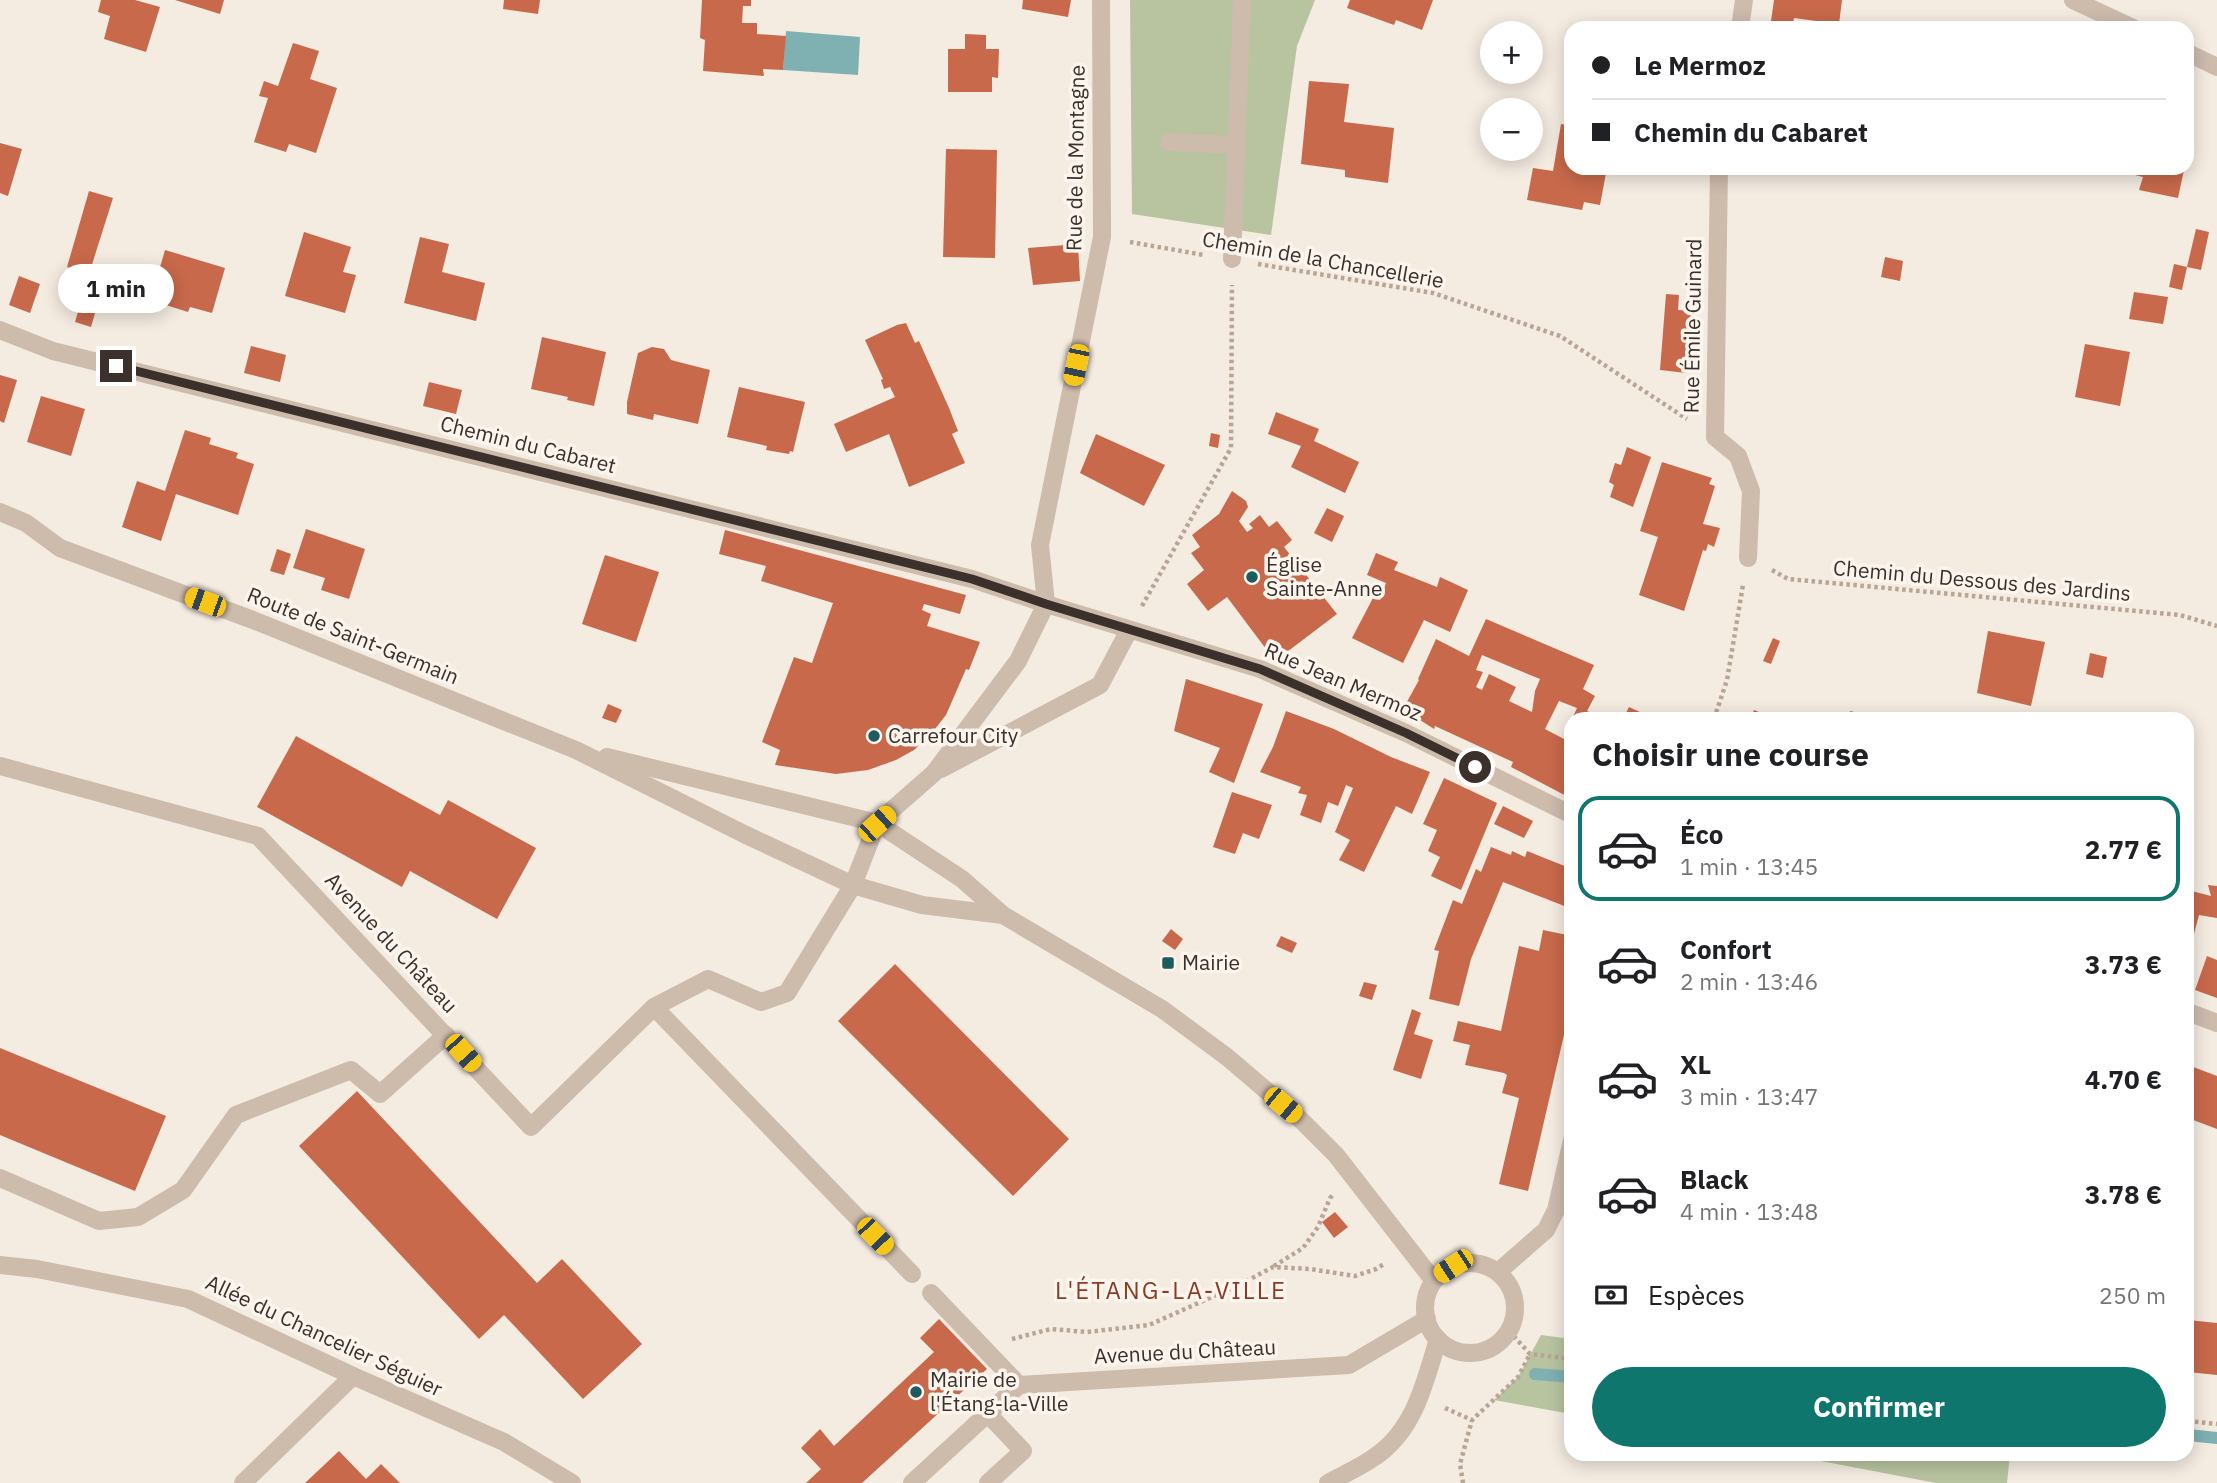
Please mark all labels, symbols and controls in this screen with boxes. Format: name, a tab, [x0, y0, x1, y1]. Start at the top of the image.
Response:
map controls	[1480, 21, 1543, 161]
button: +	[1480, 21, 1543, 84]
text: Le Mermoz	[1634, 48, 1766, 82]
street label: Rue de la Montagne	[1059, 65, 1091, 251]
button: −	[1480, 98, 1543, 161]
text: Chemin du Cabaret	[1634, 115, 1868, 149]
street label: Chemin de la Chancellerie	[1200, 224, 1446, 294]
street label: Rue Émile Guinard	[1676, 238, 1708, 413]
callout: 1 min	[58, 264, 174, 314]
text: 1 min	[86, 273, 146, 303]
car	[1062, 342, 1091, 388]
route end	[100, 350, 132, 382]
street label: Chemin du Cabaret	[437, 409, 619, 479]
place label: Église Sainte-Anne	[1266, 550, 1382, 602]
street label: Chemin du Dessous des Jardins	[1832, 553, 2132, 607]
marker: Église Sainte-Anne	[1244, 569, 1260, 585]
street label: Route de Saint-Germain	[243, 580, 463, 690]
car	[182, 585, 229, 619]
street label: Rue Jean Mermoz	[1260, 635, 1427, 727]
place label: Carrefour City	[888, 721, 1019, 749]
marker: Carrefour City	[866, 728, 882, 744]
text: Choisir une course	[1592, 733, 1869, 775]
route start	[1459, 751, 1491, 783]
car	[855, 802, 900, 846]
icon: car	[1596, 817, 1659, 880]
text: Éco	[1680, 817, 1724, 851]
text: 2.77 €	[2085, 832, 2162, 866]
text: 1 min · 13:45	[1680, 851, 1818, 881]
street label: Avenue du Château	[319, 866, 464, 1019]
icon: car	[1596, 932, 1659, 995]
text: Confort	[1680, 932, 1772, 966]
text: 3.73 €	[2085, 947, 2162, 981]
place label: Mairie	[1182, 948, 1240, 976]
marker: Mairie	[1160, 955, 1176, 971]
text: 2 min · 13:46	[1680, 966, 1818, 996]
car	[442, 1030, 485, 1076]
icon: car	[1596, 1047, 1659, 1110]
text: XL	[1680, 1047, 1711, 1081]
text: 4.70 €	[2085, 1062, 2162, 1096]
text: 3 min · 13:47	[1680, 1081, 1818, 1111]
car	[1261, 1083, 1306, 1127]
icon: car	[1596, 1162, 1659, 1225]
text: Black	[1680, 1162, 1748, 1196]
text: 3.78 €	[2085, 1177, 2162, 1211]
text: 4 min · 13:48	[1680, 1196, 1818, 1226]
car	[853, 1214, 898, 1258]
car	[1430, 1246, 1477, 1286]
street label: Allée du Chancelier Séguier	[201, 1268, 448, 1402]
district label: L'ÉTANG-LA-VILLE	[1055, 1274, 1287, 1306]
icon: cash	[1592, 1276, 1630, 1314]
text: Espèces	[1648, 1278, 1745, 1312]
text: 250 m	[2099, 1280, 2166, 1310]
street label: Avenue du Château	[1093, 1332, 1277, 1370]
place label: Mairie de l'Étang-la-Ville	[930, 1365, 1069, 1417]
button: Confirmer	[1592, 1367, 2166, 1447]
marker: Mairie de l'Étang-la-Ville	[908, 1384, 924, 1400]

